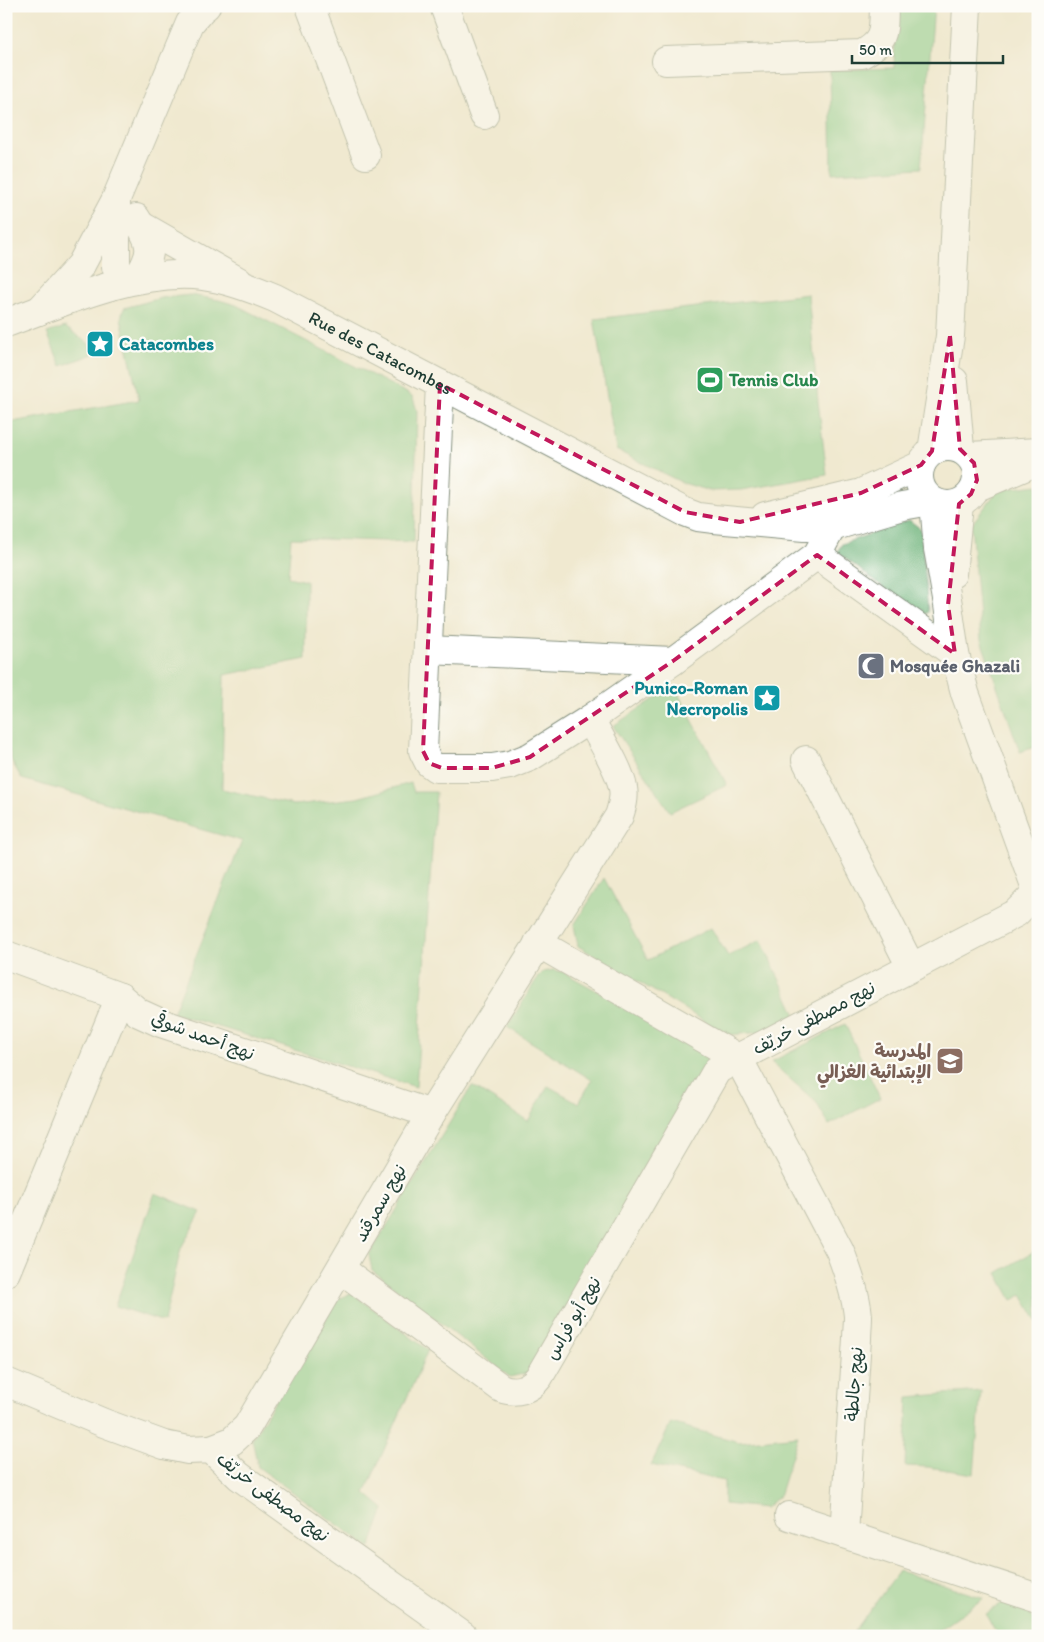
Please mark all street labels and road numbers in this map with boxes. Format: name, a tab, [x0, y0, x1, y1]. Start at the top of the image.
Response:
street label: Rue des Catacombes	[305, 307, 456, 400]
street label: نهج مصطفى خريّف	[749, 976, 880, 1060]
street label: نهج أحمد شوقي	[148, 1006, 258, 1067]
street label: نهج سمرقند	[349, 1160, 412, 1246]
street label: نهج أبو فراس	[540, 1272, 607, 1364]
street label: نهج جالطة	[840, 1346, 869, 1422]
street label: نهج مصطفى خريّف	[212, 1447, 334, 1547]

